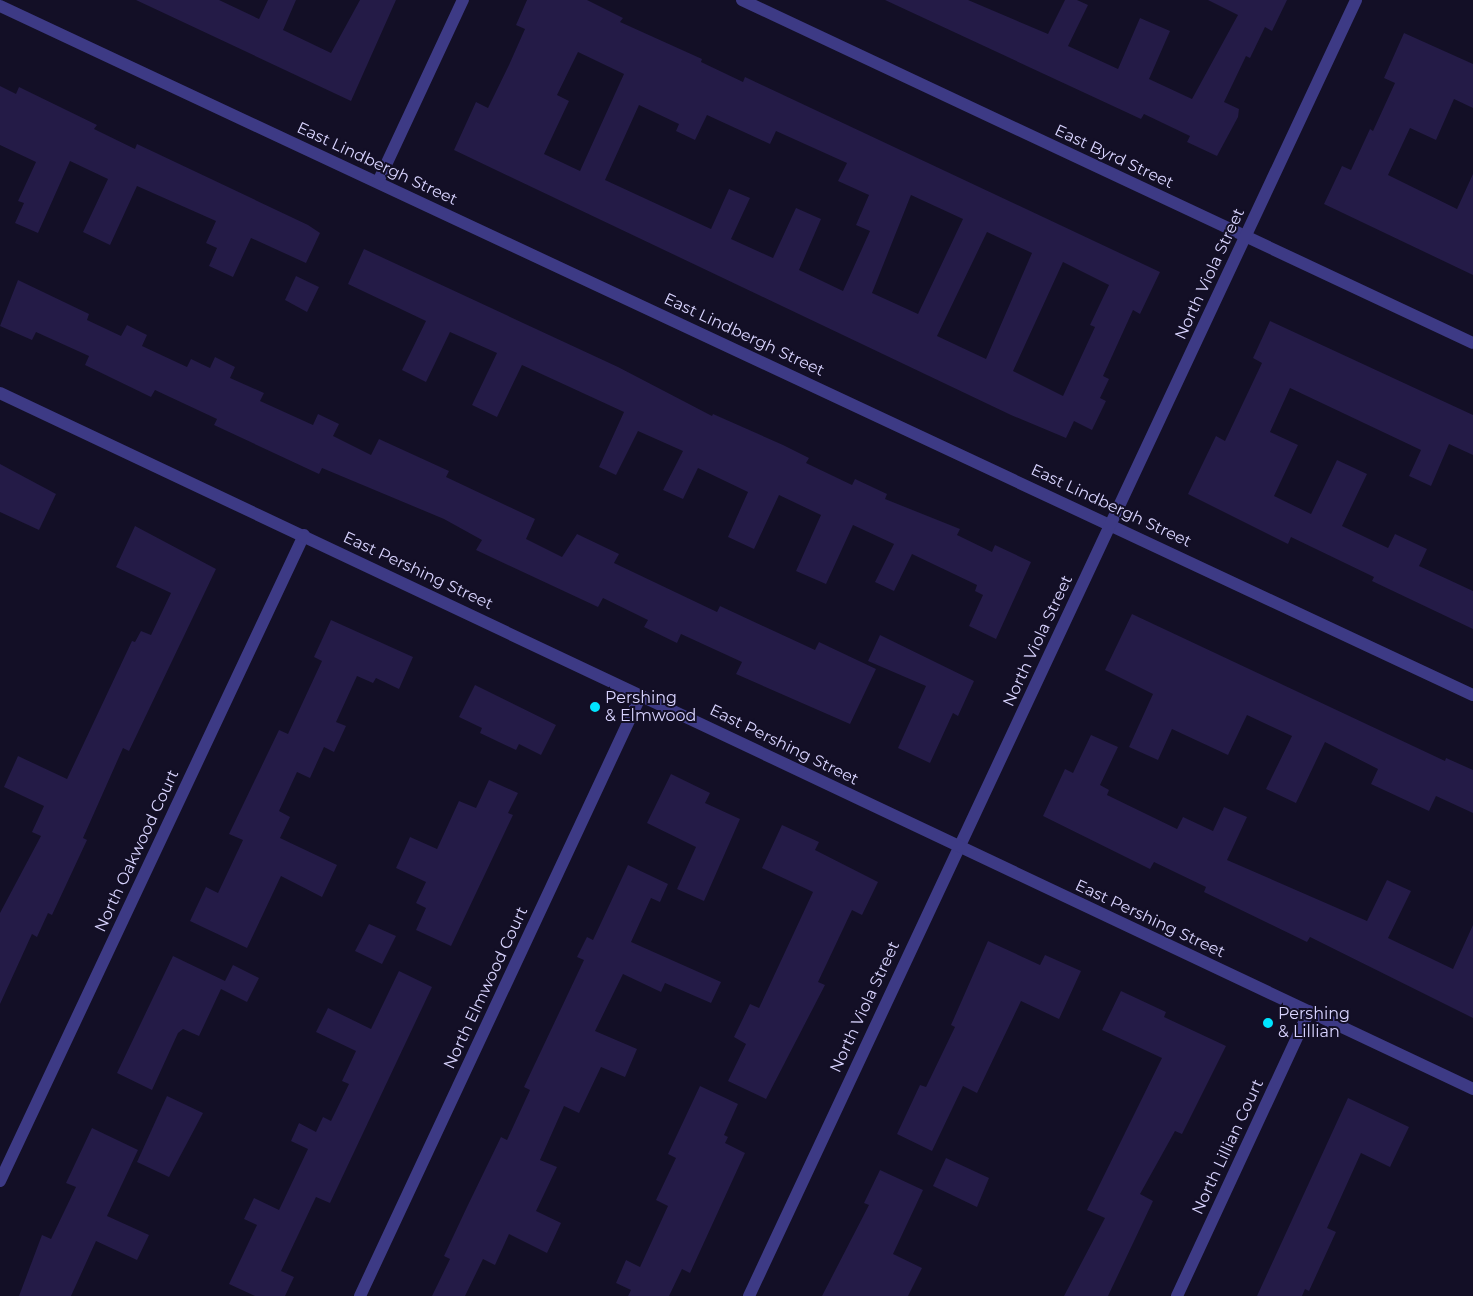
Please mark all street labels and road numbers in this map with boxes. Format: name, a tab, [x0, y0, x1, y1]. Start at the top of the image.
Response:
street label: East Lindbergh Street	[294, 118, 460, 210]
street label: East Byrd Street	[1052, 121, 1176, 193]
street label: North Viola Street	[1171, 205, 1249, 343]
street label: East Lindbergh Street	[661, 289, 827, 381]
street label: East Lindbergh Street	[1028, 460, 1194, 552]
street label: East Pershing Street	[340, 528, 496, 614]
street label: North Viola Street	[999, 572, 1077, 710]
street label: East Pershing Street	[706, 701, 862, 789]
street label: North Oakwood Court	[91, 767, 183, 935]
street label: East Pershing Street	[1072, 876, 1228, 962]
street label: North Elmwood Court	[440, 904, 532, 1072]
street label: North Viola Street	[826, 938, 904, 1076]
street label: North Lillian Court	[1188, 1076, 1268, 1218]

